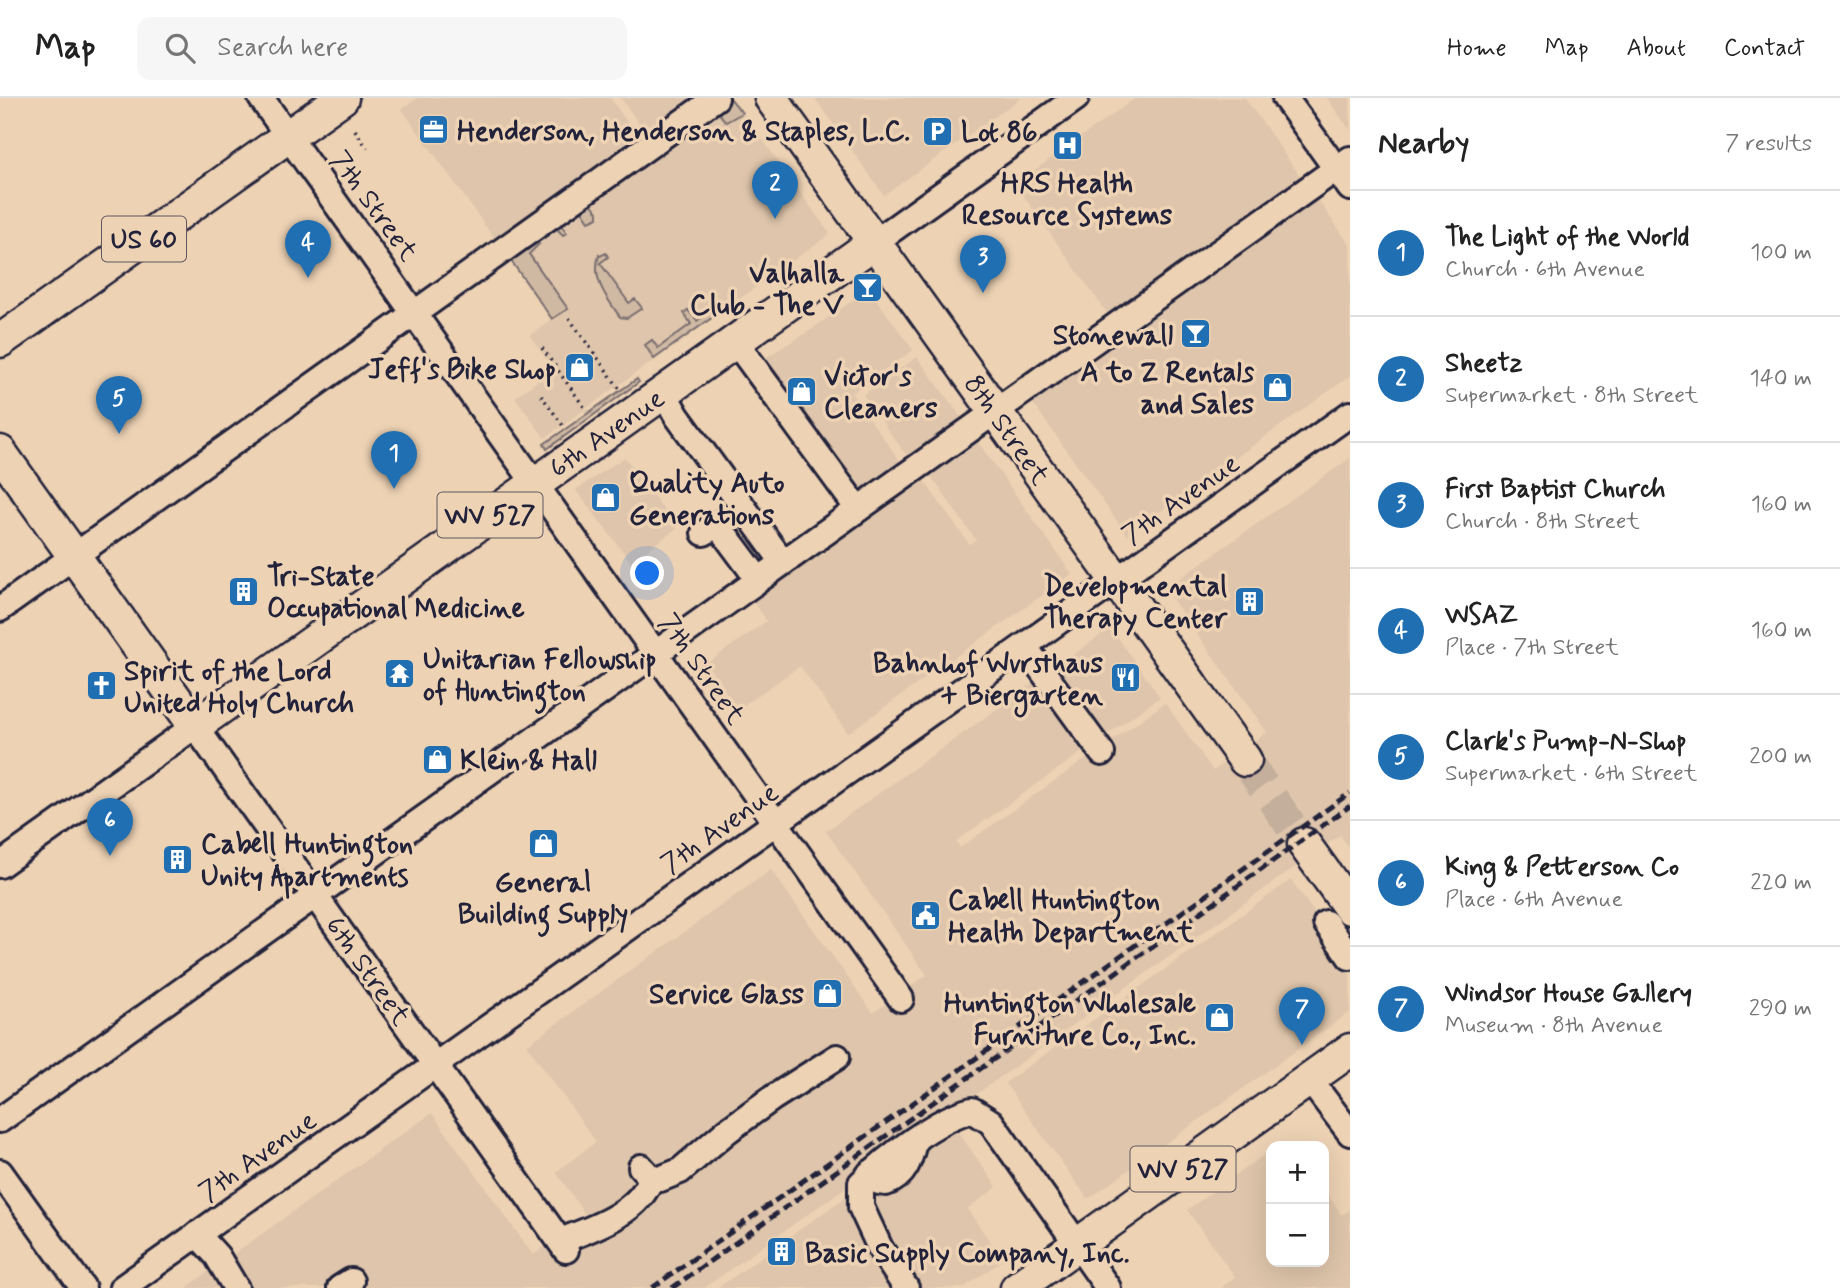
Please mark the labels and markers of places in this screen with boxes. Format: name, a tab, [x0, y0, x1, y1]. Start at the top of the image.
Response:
office icon: Henderson, Henderson & Staples, L.C.	[417, 113, 451, 147]
place label: Henderson, Henderson & Staples, L.C.	[457, 114, 910, 151]
parking icon: Lot 86	[921, 114, 955, 148]
place label: Lot 86	[961, 115, 1038, 152]
hospital icon: HRS Health Resource Systems	[1050, 128, 1084, 162]
pin: 2	[752, 161, 798, 219]
place label: HRS Health Resource Systems	[962, 166, 1173, 235]
pin: 4	[285, 220, 331, 278]
pin: 3	[960, 235, 1006, 293]
place label: Valhalla Club - The V	[690, 256, 845, 325]
bar icon: Valhalla Club - The V	[850, 271, 884, 305]
bar icon: Stonewall	[1179, 317, 1213, 351]
place label: Stonewall	[1053, 318, 1173, 355]
shop icon: Jeff's Bike Shop	[562, 351, 596, 385]
place label: Jeff's Bike Shop	[368, 352, 556, 389]
place label: A to Z Rentals and Sales	[1080, 355, 1255, 424]
place label: Victor's Cleaners	[824, 359, 938, 428]
shop icon: A to Z Rentals and Sales	[1260, 370, 1294, 404]
shop icon: Victor's Cleaners	[784, 374, 818, 408]
pin: 5	[96, 376, 142, 434]
pin: 1	[371, 431, 417, 489]
place label: Quality Auto Generations	[629, 466, 785, 535]
shop icon: Quality Auto Generations	[589, 481, 623, 515]
place label: Tri-State Occupational Medicine	[267, 559, 525, 628]
place label: Developmental Therapy Center	[1043, 569, 1228, 638]
building icon: Tri-State Occupational Medicine	[227, 574, 261, 608]
building icon: Developmental Therapy Center	[1233, 584, 1267, 618]
place label: Unitarian Fellowship of Huntington	[423, 642, 657, 714]
place label: Bahnhof Wvrsthaus + Biergarten	[873, 646, 1104, 718]
place label: Spirit of the Lord United Holy Church	[124, 654, 354, 723]
temple icon: Unitarian Fellowship of Huntington	[383, 657, 417, 691]
restaurant icon: Bahnhof Wvrsthaus + Biergarten	[1109, 661, 1143, 695]
church icon: Spirit of the Lord United Holy Church	[84, 669, 118, 703]
shop icon: Klein & Hall	[420, 742, 454, 776]
place label: Klein & Hall	[460, 743, 597, 780]
pin: 6	[87, 798, 133, 856]
place label: Cabell Huntington Unity Apartments	[201, 827, 413, 899]
shop icon: General Building Supply	[526, 827, 560, 861]
building icon: Cabell Huntington Unity Apartments	[161, 842, 195, 876]
place label: General Building Supply	[458, 865, 628, 937]
place label: Cabell Huntington Health Department	[948, 883, 1194, 952]
public building icon: Cabell Huntington Health Department	[908, 898, 942, 932]
shop icon: Service Glass	[810, 976, 844, 1010]
place label: Service Glass	[649, 977, 804, 1014]
place label: Huntington Wholesale Furniture Co., Inc.	[944, 986, 1196, 1055]
pin: 7	[1279, 987, 1325, 1045]
shop icon: Huntington Wholesale Furniture Co., Inc.	[1202, 1001, 1236, 1035]
building icon: Basic Supply Company, Inc.	[765, 1235, 799, 1269]
place label: Basic Supply Company, Inc.	[805, 1236, 1130, 1273]

